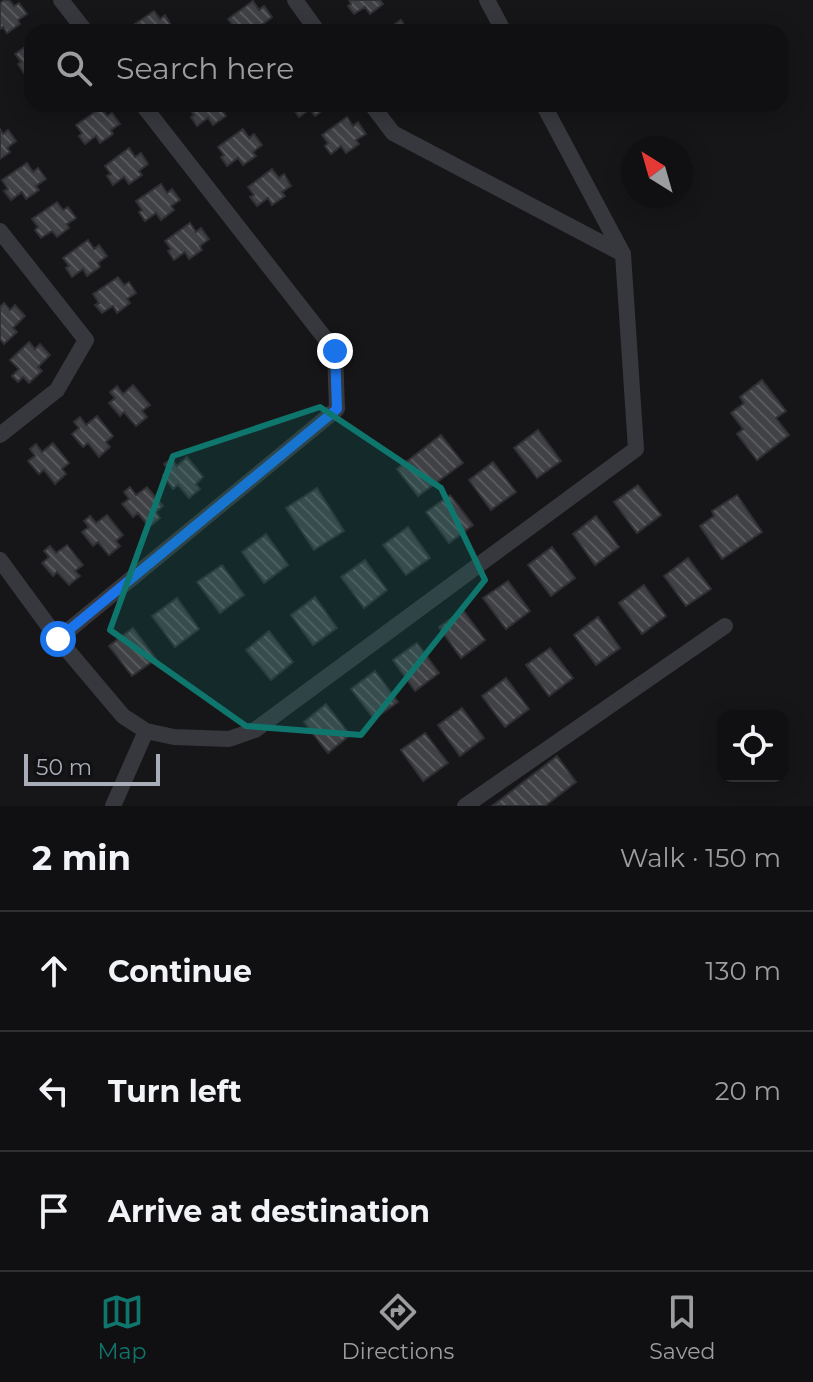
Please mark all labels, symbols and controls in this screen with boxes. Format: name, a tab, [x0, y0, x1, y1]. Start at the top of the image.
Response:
search box	[24, 24, 789, 112]
icon: search	[52, 46, 96, 90]
text: Search here	[116, 50, 294, 87]
north arrow	[621, 136, 693, 208]
route end	[317, 333, 353, 369]
route start	[40, 621, 76, 657]
map controls	[717, 710, 789, 782]
button: locate	[717, 710, 789, 782]
scale bar	[24, 750, 160, 786]
text: 50 m	[36, 754, 92, 781]
text: 2 min	[32, 837, 131, 879]
text: Walk · 150 m	[620, 842, 781, 874]
icon: ahead	[32, 949, 76, 993]
text: Continue	[108, 953, 252, 990]
text: 130 m	[705, 955, 781, 987]
icon: left	[32, 1069, 76, 1113]
text: Turn left	[108, 1073, 241, 1110]
text: 20 m	[715, 1075, 781, 1107]
icon: arrive	[32, 1189, 76, 1233]
text: Arrive at destination	[108, 1193, 430, 1230]
tab: Map	[98, 1290, 146, 1365]
tab: Directions	[342, 1290, 454, 1365]
tab: Saved	[649, 1290, 715, 1365]

